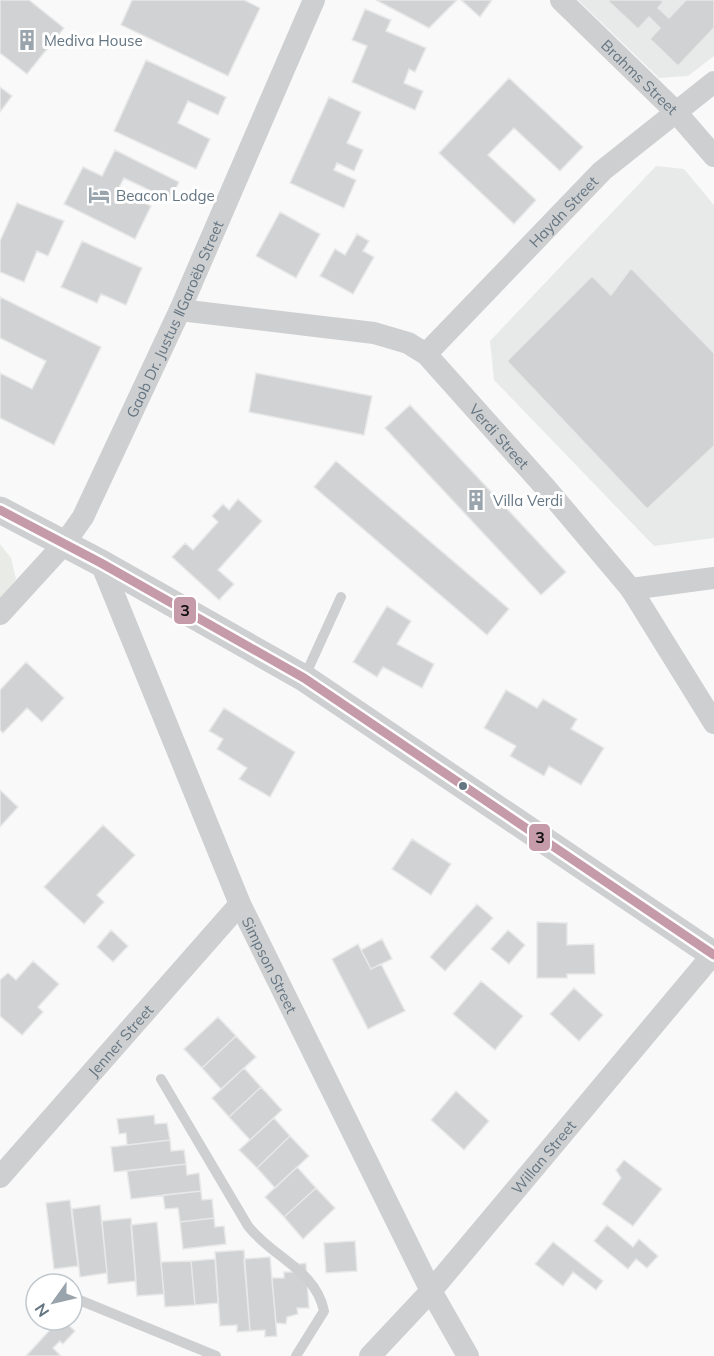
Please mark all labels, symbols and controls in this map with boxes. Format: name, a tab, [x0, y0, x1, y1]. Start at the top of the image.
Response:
building icon: Mediva House	[15, 28, 39, 52]
place label: Mediva House	[44, 31, 143, 50]
street label: Brahms Street	[598, 35, 682, 118]
street label: Haydn Street	[525, 172, 602, 251]
hotel icon: Beacon Lodge	[87, 183, 111, 207]
place label: Beacon Lodge	[116, 186, 215, 205]
street label: Gaob Dr. Justus ǁGaroëb Street	[122, 218, 227, 421]
street label: Verdi Street	[465, 399, 534, 473]
building icon: Villa Verdi	[464, 488, 488, 512]
place label: Villa Verdi	[493, 491, 563, 510]
line badge: 3	[173, 596, 197, 625]
text: 3	[180, 600, 190, 620]
unlabelled marker	[457, 780, 469, 792]
line badge: 3	[528, 823, 551, 852]
text: 3	[535, 827, 545, 847]
street label: Simpson Street	[238, 913, 302, 1016]
street label: Jenner Street	[83, 1000, 157, 1080]
street label: Willan Street	[507, 1116, 580, 1198]
north arrow	[24, 1272, 84, 1332]
text: N	[30, 1300, 53, 1321]

